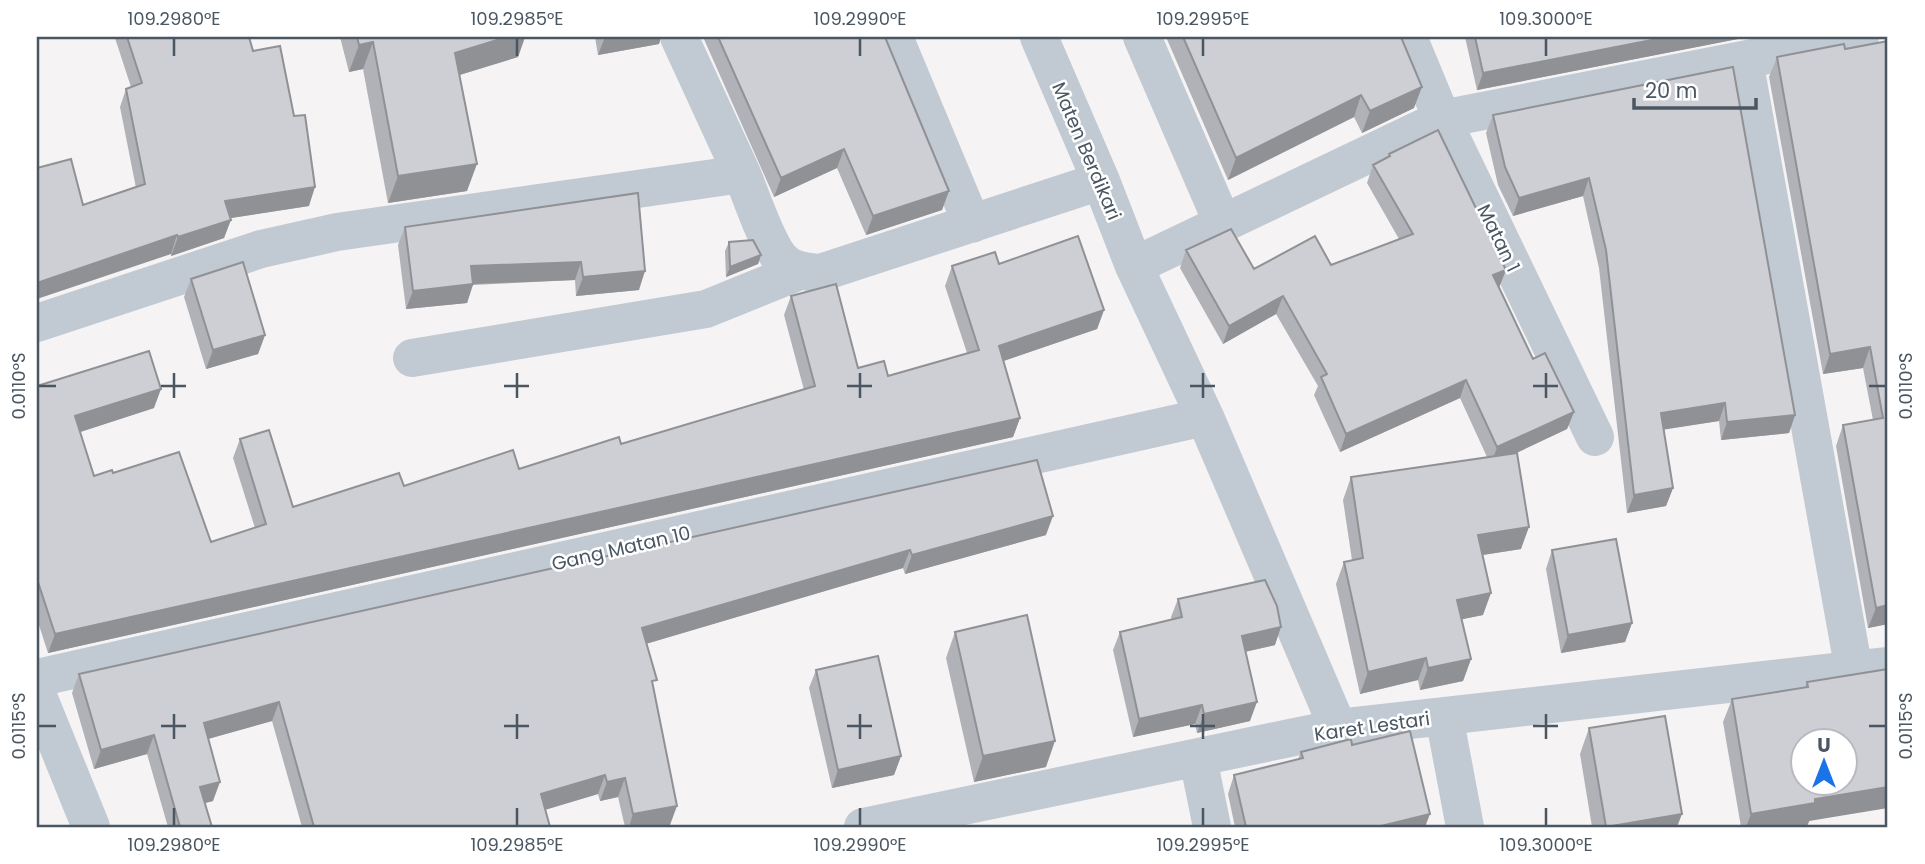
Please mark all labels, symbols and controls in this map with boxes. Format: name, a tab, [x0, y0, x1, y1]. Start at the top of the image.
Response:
text: 109.2980°E	[127, 6, 221, 31]
text: 109.2985°E	[470, 6, 564, 31]
text: 109.2990°E	[813, 6, 907, 31]
text: 109.2995°E	[1156, 6, 1250, 31]
text: 109.3000°E	[1499, 6, 1593, 31]
scale bar	[1634, 66, 1757, 110]
text: 20 m	[1645, 76, 1698, 105]
street label: Maten Berdikari	[1045, 78, 1128, 224]
street label: Matan 1	[1471, 200, 1527, 277]
text: 0.0110°S	[6, 352, 31, 420]
text: 0.0110°S	[1893, 352, 1918, 420]
street label: Gang Matan 10	[549, 519, 693, 578]
text: 0.0115°S	[6, 692, 31, 760]
text: 0.0115°S	[1893, 692, 1918, 760]
street label: Karet Lestari	[1312, 705, 1432, 748]
north arrow	[1788, 728, 1858, 798]
text: U	[1817, 732, 1831, 759]
text: 109.2980°E	[127, 832, 221, 857]
text: 109.2985°E	[470, 832, 564, 857]
text: 109.2990°E	[813, 832, 907, 857]
text: 109.2995°E	[1156, 832, 1250, 857]
text: 109.3000°E	[1499, 832, 1593, 857]

